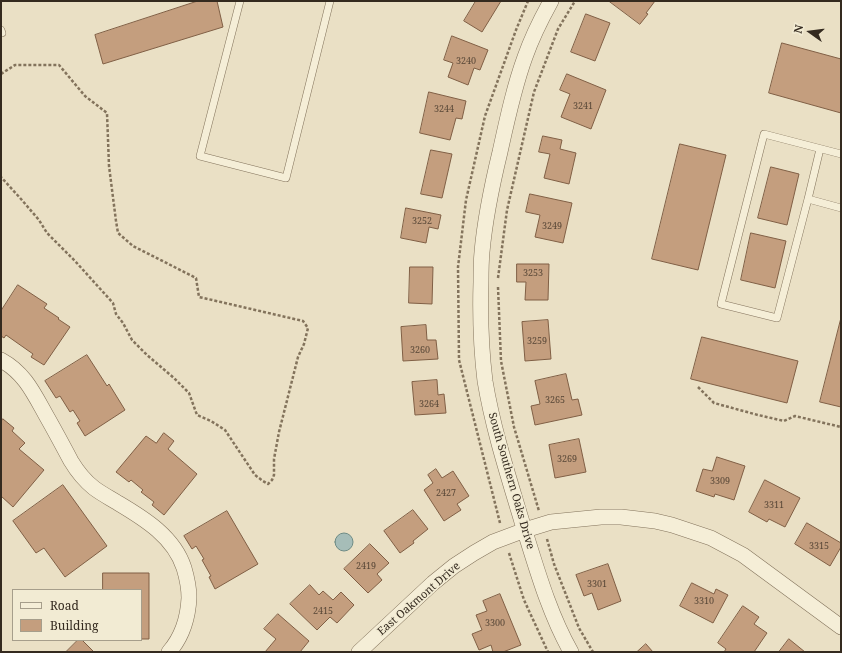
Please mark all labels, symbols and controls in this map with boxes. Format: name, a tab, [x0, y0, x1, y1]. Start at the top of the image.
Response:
north arrow	[790, 12, 830, 52]
text: N	[790, 23, 806, 35]
house number: 3240	[456, 56, 476, 66]
house number: 3241	[573, 101, 593, 111]
house number: 3244	[434, 104, 454, 114]
house number: 3252	[412, 216, 432, 226]
house number: 3249	[542, 221, 562, 231]
house number: 3253	[523, 268, 543, 278]
house number: 3259	[527, 336, 547, 346]
house number: 3260	[410, 345, 430, 355]
house number: 3265	[545, 395, 565, 405]
house number: 3264	[419, 399, 439, 409]
street label: South Southern Oaks Drive	[485, 411, 537, 551]
house number: 3269	[557, 454, 577, 464]
house number: 3309	[710, 476, 730, 486]
house number: 2427	[436, 488, 456, 498]
house number: 3311	[764, 500, 784, 510]
house number: 3315	[809, 541, 829, 551]
street label: East Oakmont Drive	[375, 560, 463, 638]
house number: 2419	[356, 561, 376, 571]
house number: 3301	[587, 579, 607, 589]
legend	[12, 589, 142, 641]
house number: 3310	[694, 596, 714, 606]
text: Road	[50, 597, 79, 614]
house number: 2415	[313, 606, 333, 616]
text: Building	[50, 617, 98, 634]
house number: 3300	[485, 618, 505, 628]

